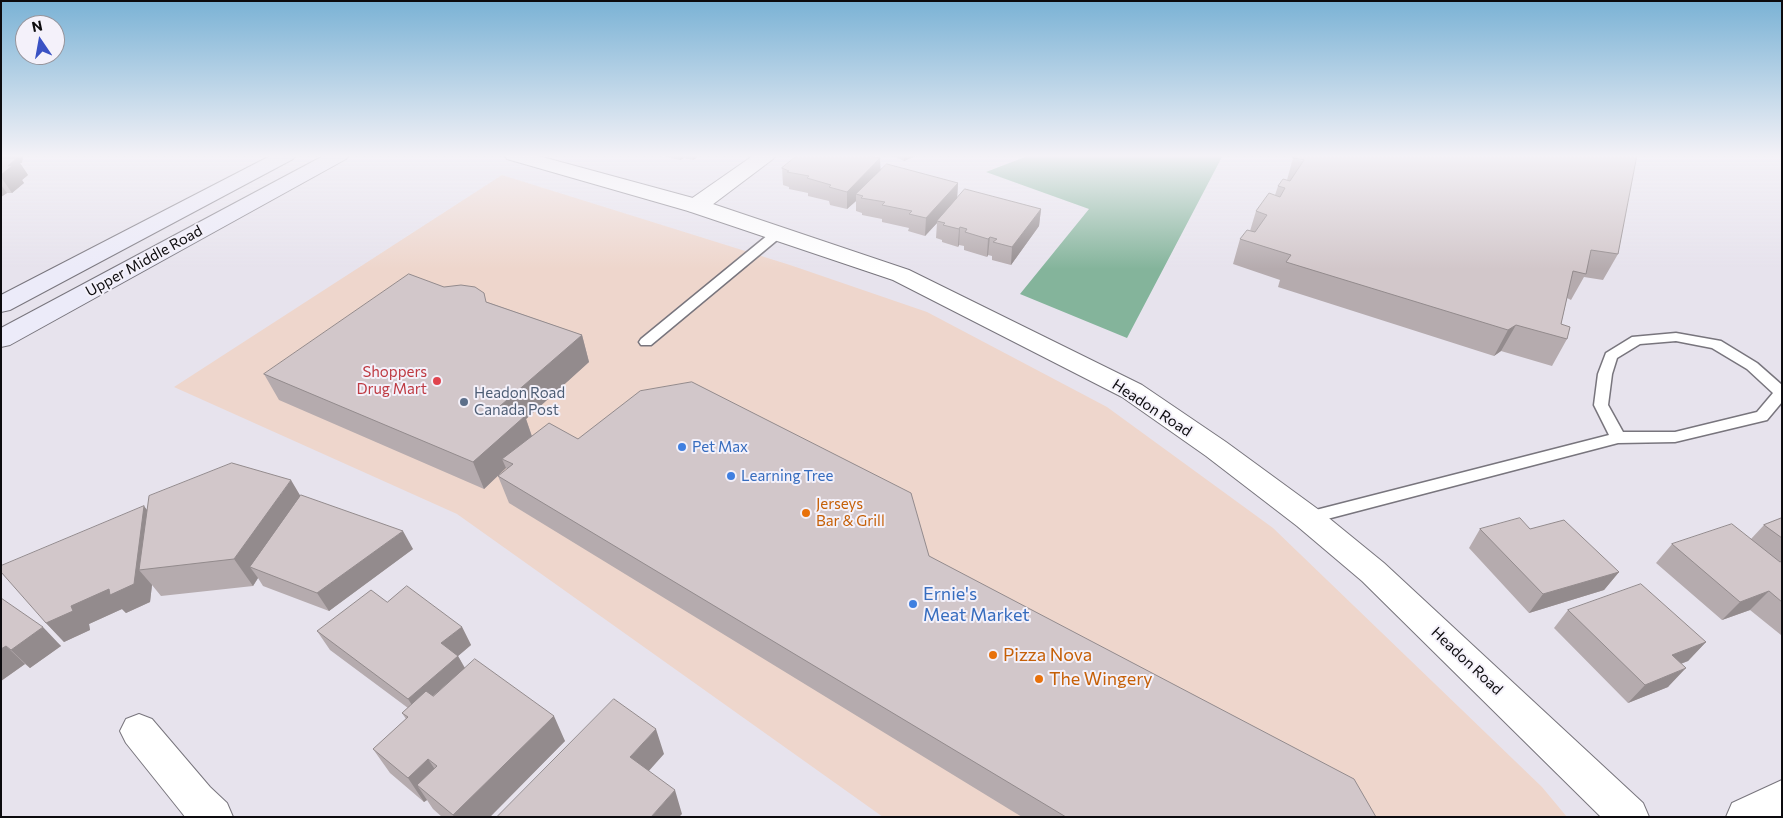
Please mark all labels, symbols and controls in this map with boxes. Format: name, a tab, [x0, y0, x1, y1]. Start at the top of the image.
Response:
north arrow	[15, 15, 65, 65]
text: N	[30, 16, 44, 35]
street label: Upper Middle Road	[83, 221, 205, 301]
place label: Shoppers Drug Mart	[356, 363, 427, 398]
marker: Shoppers Drug Mart	[431, 375, 443, 387]
street label: Headon Road	[1109, 376, 1195, 440]
place label: Headon Road Canada Post	[474, 384, 565, 419]
marker: Headon Road Canada Post	[458, 396, 470, 408]
place label: Pet Max	[692, 438, 748, 456]
marker: Pet Max	[676, 441, 688, 453]
place label: Learning Tree	[741, 467, 833, 485]
marker: Learning Tree	[725, 470, 737, 482]
place label: Jerseys Bar & Grill	[816, 495, 885, 530]
marker: Jerseys Bar & Grill	[800, 507, 812, 519]
place label: Ernie's Meat Market	[923, 583, 1030, 626]
marker: Ernie's Meat Market	[907, 598, 919, 610]
street label: Headon Road	[1428, 623, 1506, 699]
place label: Pizza Nova	[1003, 644, 1092, 666]
marker: Pizza Nova	[987, 649, 999, 661]
place label: The Wingery	[1049, 668, 1153, 690]
marker: The Wingery	[1033, 673, 1045, 685]

